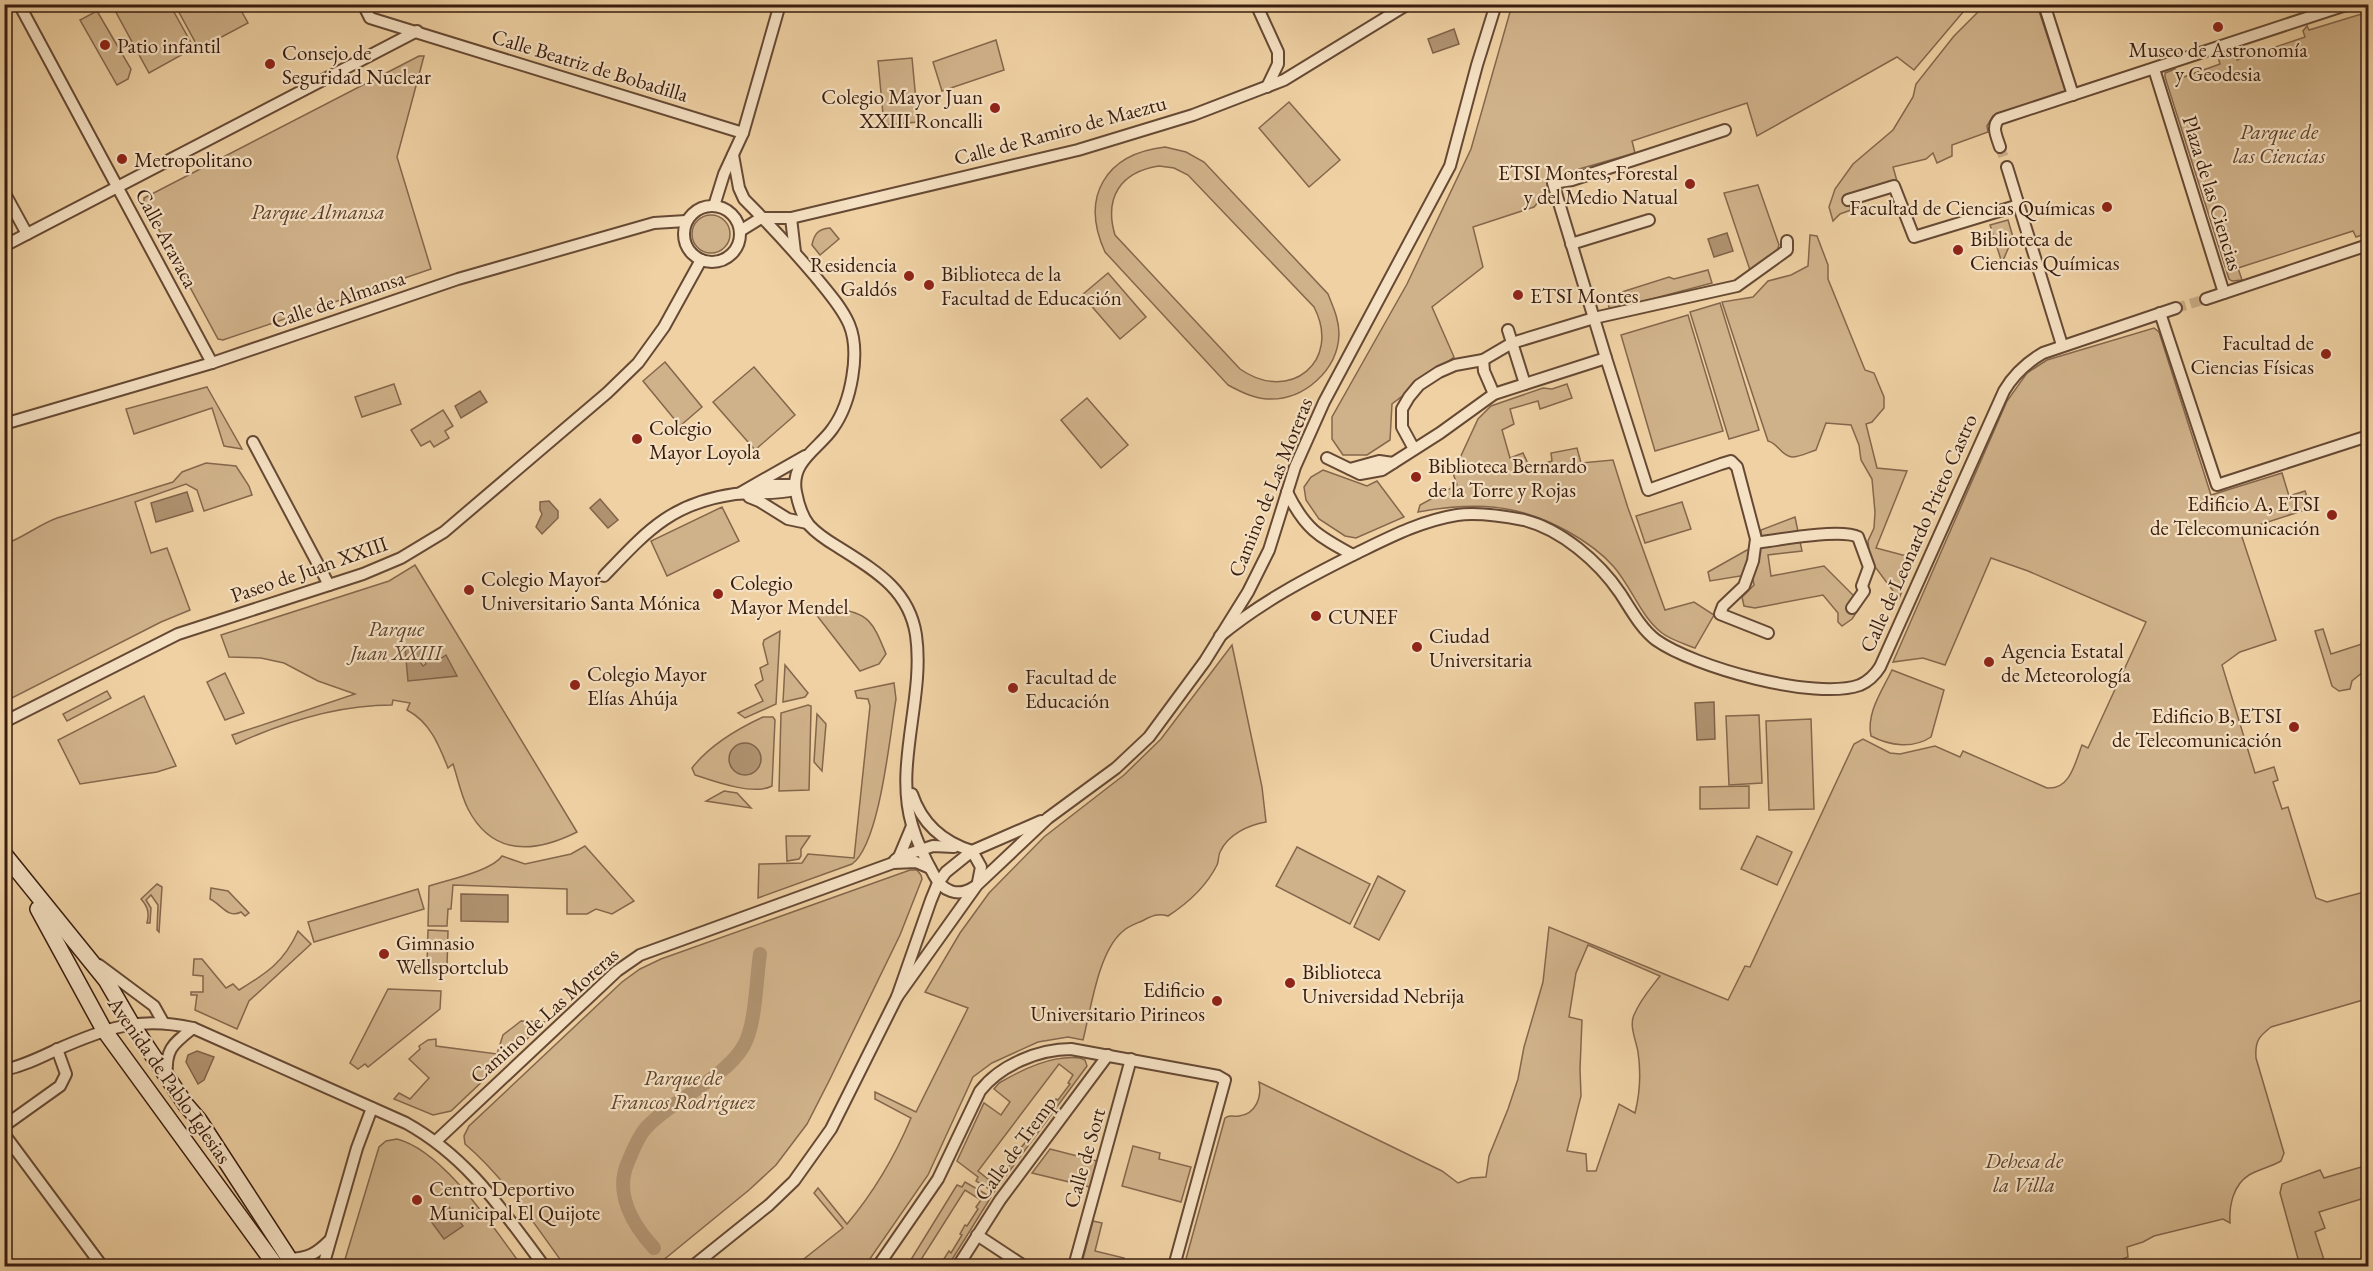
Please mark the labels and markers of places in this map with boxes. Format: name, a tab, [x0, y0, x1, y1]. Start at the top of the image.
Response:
marker: Museo de Astronomía y Geodesia	[2211, 20, 2225, 34]
place label: Patio infantil	[117, 32, 221, 59]
place label: Museo de Astronomía y Geodesia	[2128, 36, 2308, 87]
marker: Patio infantil	[98, 38, 112, 52]
place label: Consejo de Seguridad Nuclear	[282, 39, 431, 90]
marker: Consejo de Seguridad Nuclear	[263, 57, 277, 71]
place label: Colegio Mayor Juan XXIII Roncalli	[821, 83, 983, 134]
marker: Colegio Mayor Juan XXIII Roncalli	[988, 101, 1002, 115]
place label: Metropolitano	[134, 146, 252, 173]
marker: Metropolitano	[115, 152, 129, 166]
place label: ETSI Montes, Forestal y del Medio Natual	[1498, 159, 1678, 210]
marker: ETSI Montes, Forestal y del Medio Natual	[1683, 177, 1697, 191]
place label: Facultad de Ciencias Químicas	[1850, 194, 2095, 222]
marker: Facultad de Ciencias Químicas	[2100, 200, 2114, 214]
place label: Biblioteca de Ciencias Químicas	[1970, 225, 2120, 277]
marker: Biblioteca de Ciencias Químicas	[1951, 243, 1965, 257]
place label: Residencia Galdós	[810, 251, 898, 302]
place label: Biblioteca de la Facultad de Educación	[941, 260, 1122, 311]
marker: Residencia Galdós	[902, 269, 916, 283]
marker: Biblioteca de la Facultad de Educación	[922, 278, 936, 292]
place label: ETSI Montes	[1530, 282, 1639, 309]
marker: ETSI Montes	[1511, 288, 1525, 302]
place label: Facultad de Ciencias Físicas	[2190, 329, 2314, 380]
marker: Facultad de Ciencias Físicas	[2319, 347, 2333, 361]
place label: Colegio Mayor Loyola	[649, 414, 761, 465]
marker: Colegio Mayor Loyola	[630, 432, 644, 446]
place label: Biblioteca Bernardo de la Torre y Rojas	[1428, 452, 1587, 503]
marker: Biblioteca Bernardo de la Torre y Rojas	[1409, 470, 1423, 484]
place label: Edificio A, ETSI de Telecomunicación	[2150, 490, 2320, 541]
marker: Edificio A, ETSI de Telecomunicación	[2325, 508, 2339, 522]
place label: Colegio Mayor Universitario Santa Mónica	[481, 565, 701, 616]
place label: Colegio Mayor Mendel	[730, 569, 849, 620]
marker: Colegio Mayor Universitario Santa Mónica	[462, 583, 476, 597]
marker: Colegio Mayor Mendel	[711, 587, 725, 601]
place label: CUNEF	[1328, 603, 1398, 630]
marker: CUNEF	[1309, 609, 1323, 623]
place label: Ciudad Universitaria	[1429, 622, 1533, 673]
place label: Agencia Estatal de Meteorología	[2000, 637, 2131, 688]
marker: Ciudad Universitaria	[1410, 640, 1424, 654]
marker: Agencia Estatal de Meteorología	[1982, 655, 1996, 669]
place label: Colegio Mayor Elías Ahúja	[587, 660, 707, 711]
place label: Facultad de Educación	[1025, 663, 1117, 714]
marker: Colegio Mayor Elías Ahúja	[568, 678, 582, 692]
marker: Facultad de Educación	[1006, 681, 1020, 695]
place label: Edificio B, ETSI de Telecomunicación	[2112, 702, 2282, 753]
marker: Edificio B, ETSI de Telecomunicación	[2287, 720, 2301, 734]
place label: Gimnasio Wellsportclub	[396, 929, 509, 980]
marker: Gimnasio Wellsportclub	[377, 947, 391, 961]
place label: Biblioteca Universidad Nebrija	[1302, 958, 1465, 1009]
place label: Edificio Universitario Pirineos	[1031, 976, 1205, 1027]
marker: Biblioteca Universidad Nebrija	[1283, 976, 1297, 990]
marker: Edificio Universitario Pirineos	[1210, 994, 1224, 1008]
place label: Centro Deportivo Municipal El Quijote	[429, 1175, 600, 1227]
marker: Centro Deportivo Municipal El Quijote	[410, 1193, 424, 1207]

